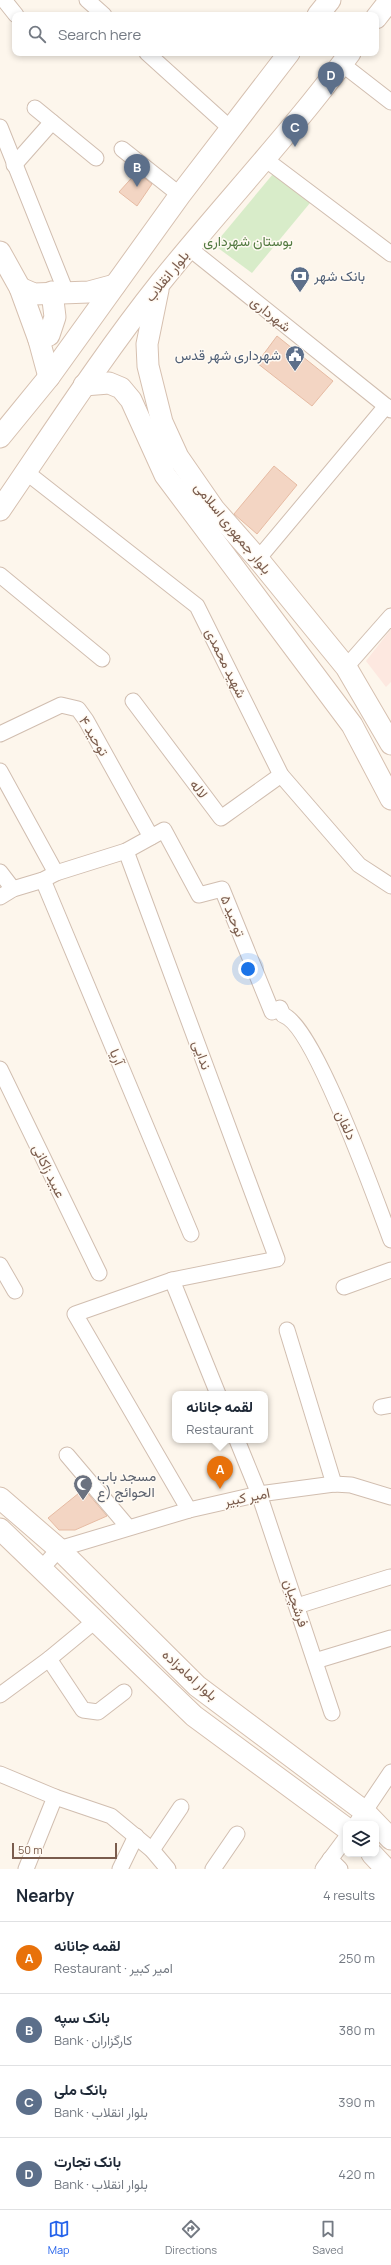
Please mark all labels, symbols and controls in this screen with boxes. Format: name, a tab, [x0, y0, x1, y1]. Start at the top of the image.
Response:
search box	[12, 12, 379, 56]
icon: search	[26, 23, 48, 45]
text: Search here	[58, 24, 141, 45]
pin: D	[318, 62, 344, 95]
pin: C	[282, 114, 308, 147]
pin: B	[124, 154, 150, 187]
park label: بوستان شهرداری	[203, 231, 293, 250]
street label: بلوار انقلاب	[140, 246, 193, 305]
bank icon: بانک شهر	[289, 265, 311, 293]
place label: بانک شهر	[313, 266, 365, 285]
street label: شهرداری	[247, 291, 296, 336]
public building icon: شهرداری شهر قدس	[284, 344, 306, 372]
place label: شهرداری شهر قدس	[175, 345, 281, 364]
street label: بلوار جمهوری اسلامی	[190, 478, 276, 578]
street label: شهید محمدی	[201, 625, 252, 701]
street label: توحید ۴	[75, 712, 114, 759]
street label: لاله	[186, 775, 213, 802]
street label: توحید ۵	[217, 892, 250, 940]
your location	[238, 959, 258, 979]
street label: ندایی	[188, 1037, 217, 1072]
street label: آریا	[106, 1046, 130, 1070]
street label: دلفان	[331, 1107, 362, 1143]
street label: عبید زاکانی	[28, 1141, 71, 1201]
popup	[172, 1391, 268, 1443]
text: لقمه جانانه	[186, 1396, 253, 1417]
text: Restaurant	[186, 1420, 254, 1438]
pin: A	[207, 1456, 233, 1489]
place label: مسجد باب الحوائج (ع	[97, 1466, 156, 1503]
mosque icon: مسجد باب الحوائج (ع	[72, 1473, 94, 1501]
street label: امیر کبیر	[221, 1483, 272, 1510]
street label: فرشچیان	[278, 1576, 314, 1630]
street label: بلوار امامزاده	[159, 1645, 222, 1705]
map controls	[343, 1821, 379, 1857]
button: layers	[343, 1821, 379, 1857]
scale bar	[12, 1841, 117, 1860]
text: 50 m	[18, 1842, 43, 1857]
text: Nearby	[16, 1884, 74, 1907]
text: 4 results	[323, 1886, 375, 1904]
text: لقمه جانانه	[54, 1935, 121, 1956]
text: A	[25, 1949, 33, 1967]
text: 250 m	[339, 1949, 375, 1967]
text: Restaurant · امیر کبیر	[54, 1959, 173, 1977]
text: بانک سپه	[54, 2007, 110, 2028]
text: B	[25, 2021, 33, 2039]
text: 380 m	[339, 2021, 375, 2039]
text: Bank · کارگزاران	[54, 2031, 132, 2049]
text: بانک ملی	[54, 2079, 107, 2100]
text: C	[24, 2093, 34, 2111]
text: 390 m	[338, 2093, 375, 2111]
text: Bank · بلوار انقلاب	[54, 2103, 148, 2121]
text: بانک تجارت	[54, 2151, 121, 2172]
text: D	[24, 2165, 34, 2183]
text: 420 m	[338, 2165, 375, 2183]
text: Bank · بلوار انقلاب	[54, 2175, 148, 2193]
tab: Map	[48, 2218, 70, 2257]
tab: Directions	[165, 2218, 217, 2257]
tab: Saved	[312, 2218, 343, 2257]

